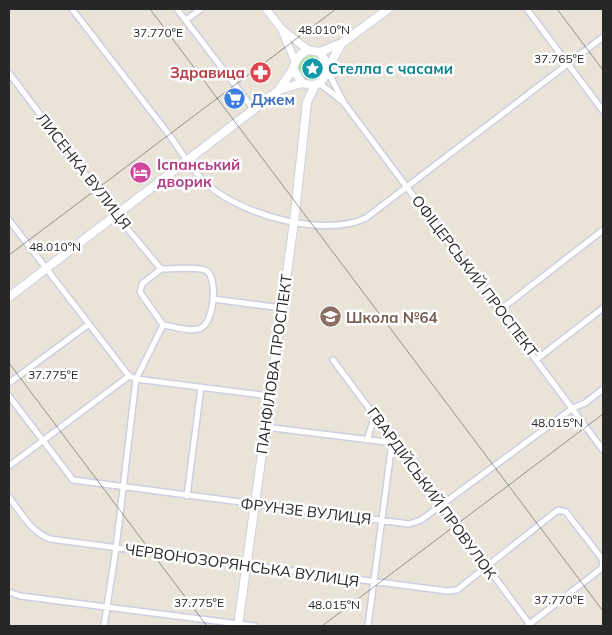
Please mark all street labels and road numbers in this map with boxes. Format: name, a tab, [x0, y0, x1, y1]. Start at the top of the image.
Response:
street label: ЛИСЕНКА ВУЛИЦЯ	[33, 109, 135, 233]
street label: ОФІЦЕРСЬКИЙ ПРОСПЕКТ	[408, 191, 542, 361]
street label: ПАНФІЛОВА ПРОСПЕКТ	[252, 273, 296, 455]
street label: ГВАРДІЙСЬКИЙ ПРОВУЛОК	[363, 404, 501, 583]
street label: ФРУНЗЕ ВУЛИЦЯ	[240, 494, 372, 528]
street label: ЧЕРВОНОЗОРЯНСЬКА ВУЛИЦЯ	[124, 539, 360, 591]

